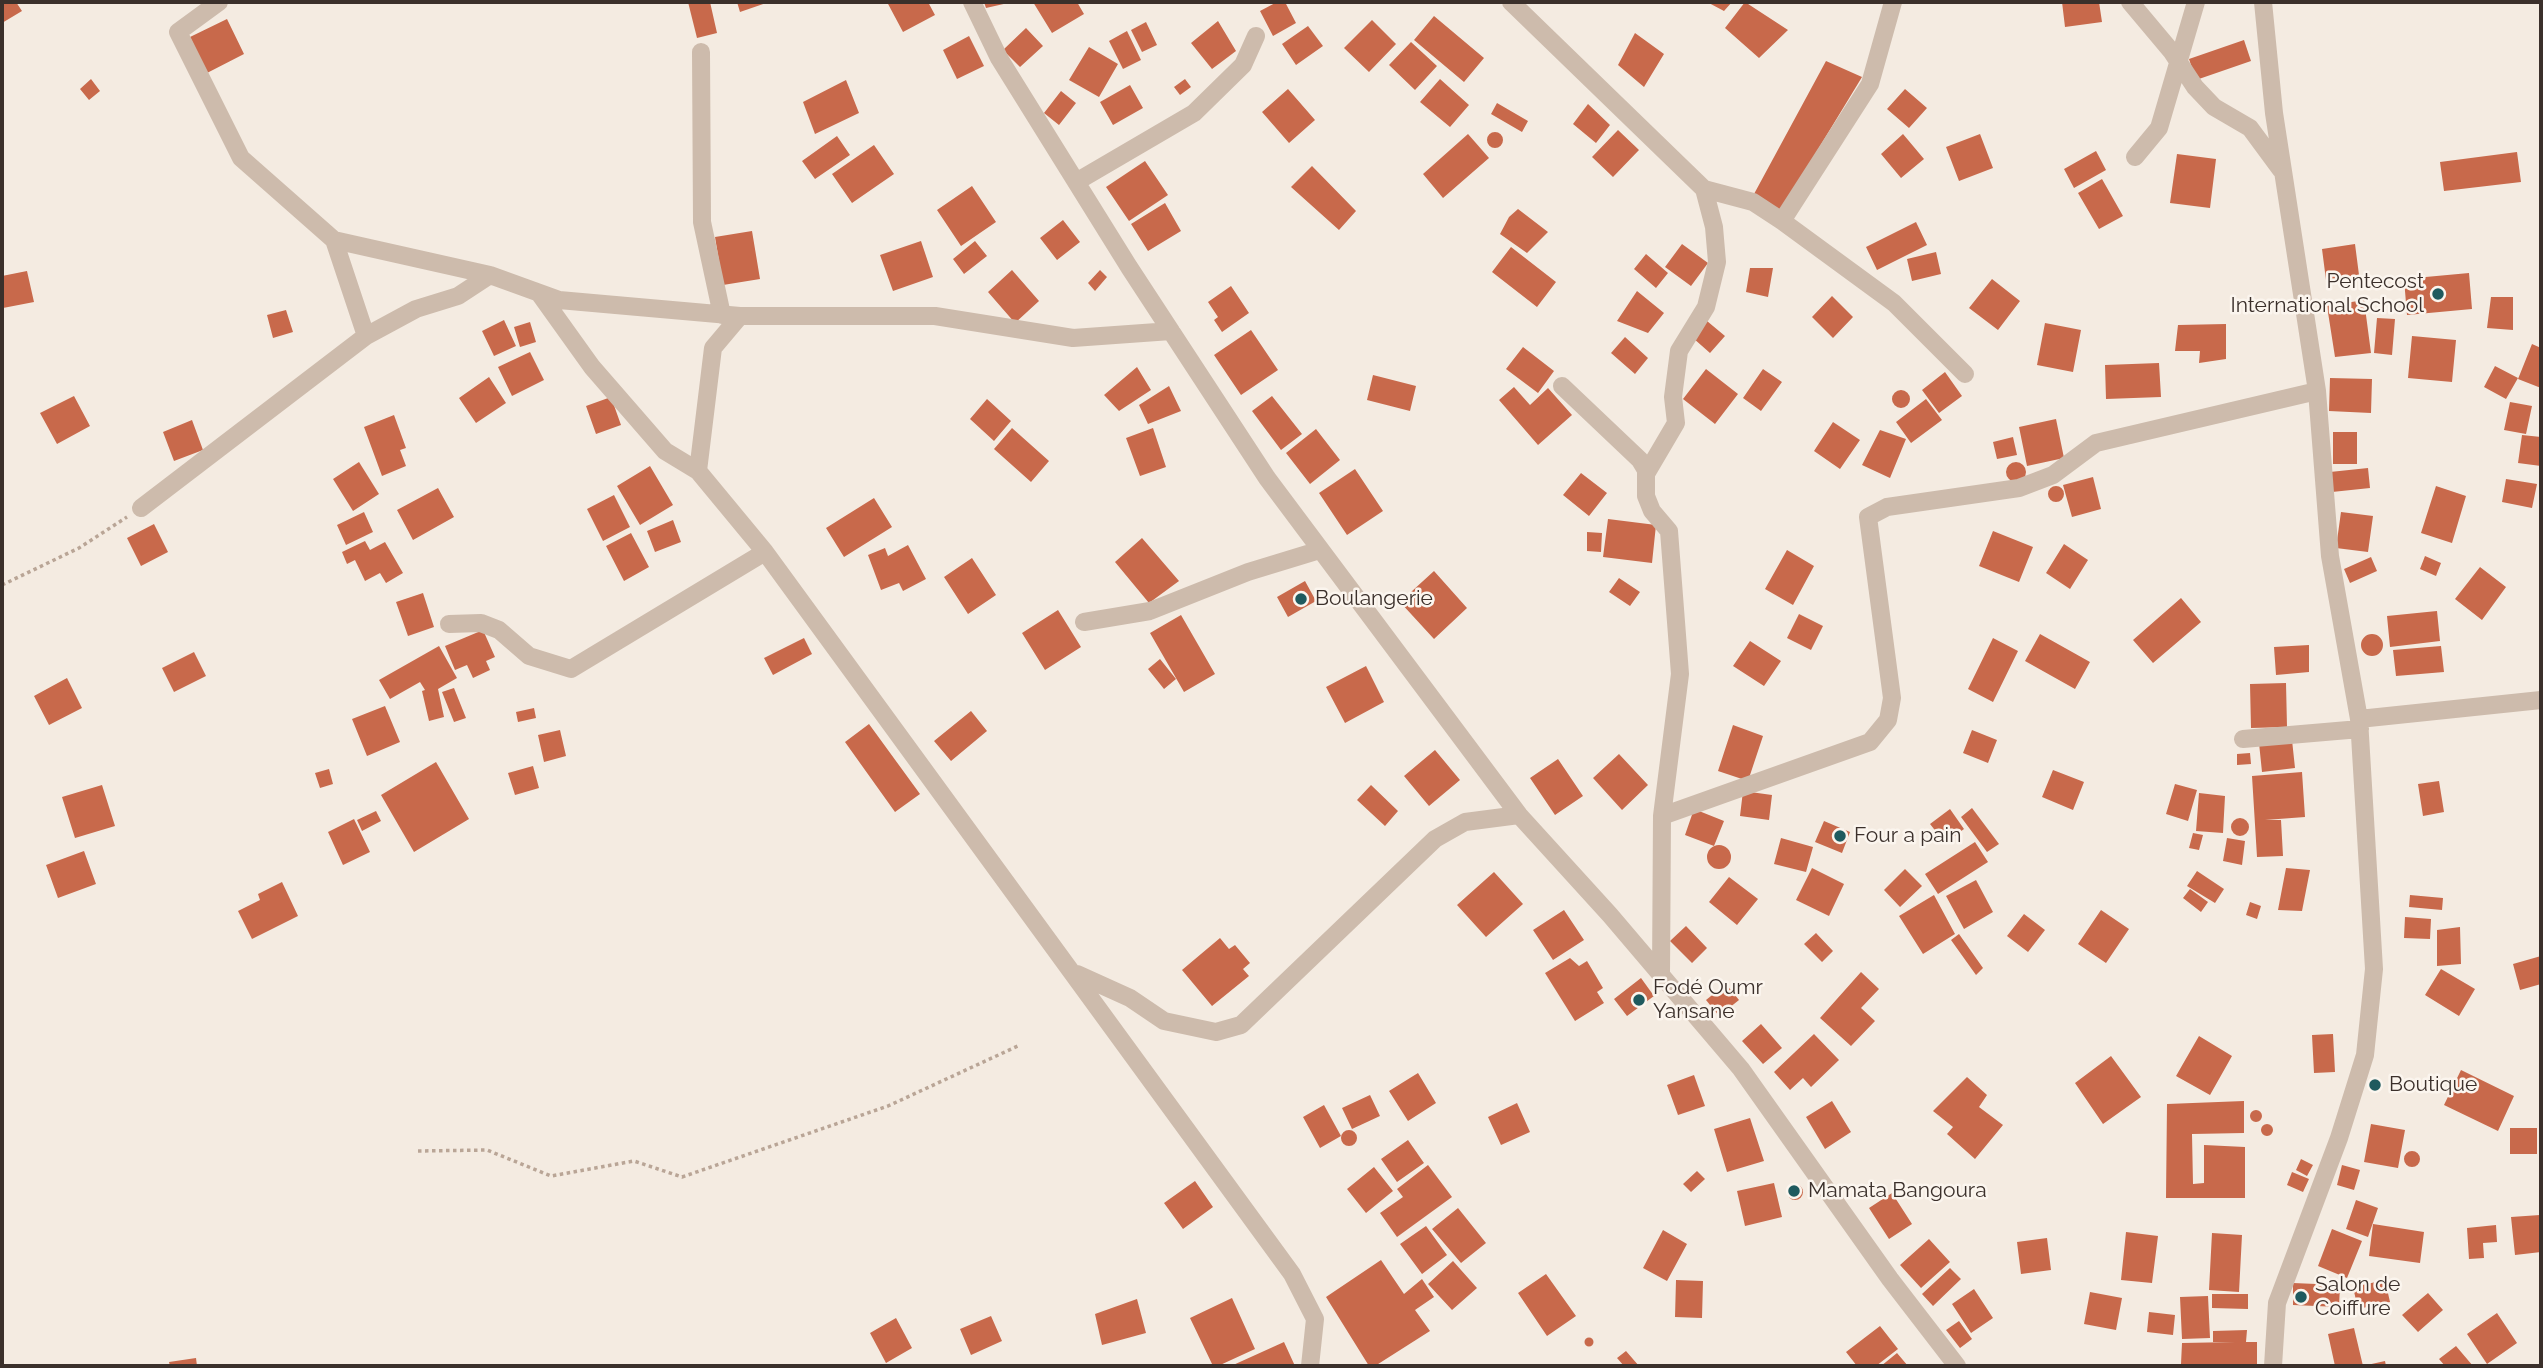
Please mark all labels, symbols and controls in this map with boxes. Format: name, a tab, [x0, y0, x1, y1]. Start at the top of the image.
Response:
place label: Pentecost International School	[2230, 269, 2424, 319]
marker: Pentecost International School	[2430, 286, 2446, 302]
place label: Boulangerie	[1315, 586, 1433, 612]
marker: Boulangerie	[1293, 591, 1309, 607]
place label: Four a pain	[1854, 823, 1961, 849]
marker: Four a pain	[1832, 828, 1848, 844]
place label: Fodé Oumr Yansane	[1653, 975, 1763, 1025]
marker: Fodé Oumr Yansane	[1631, 992, 1647, 1008]
place label: Boutique	[2389, 1072, 2477, 1098]
marker: Boutique	[2367, 1077, 2383, 1093]
place label: Mamata Bangoura	[1808, 1178, 1987, 1204]
marker: Mamata Bangoura	[1786, 1183, 1802, 1199]
place label: Salon de Coiffure	[2315, 1272, 2400, 1322]
marker: Salon de Coiffure	[2293, 1289, 2309, 1305]

